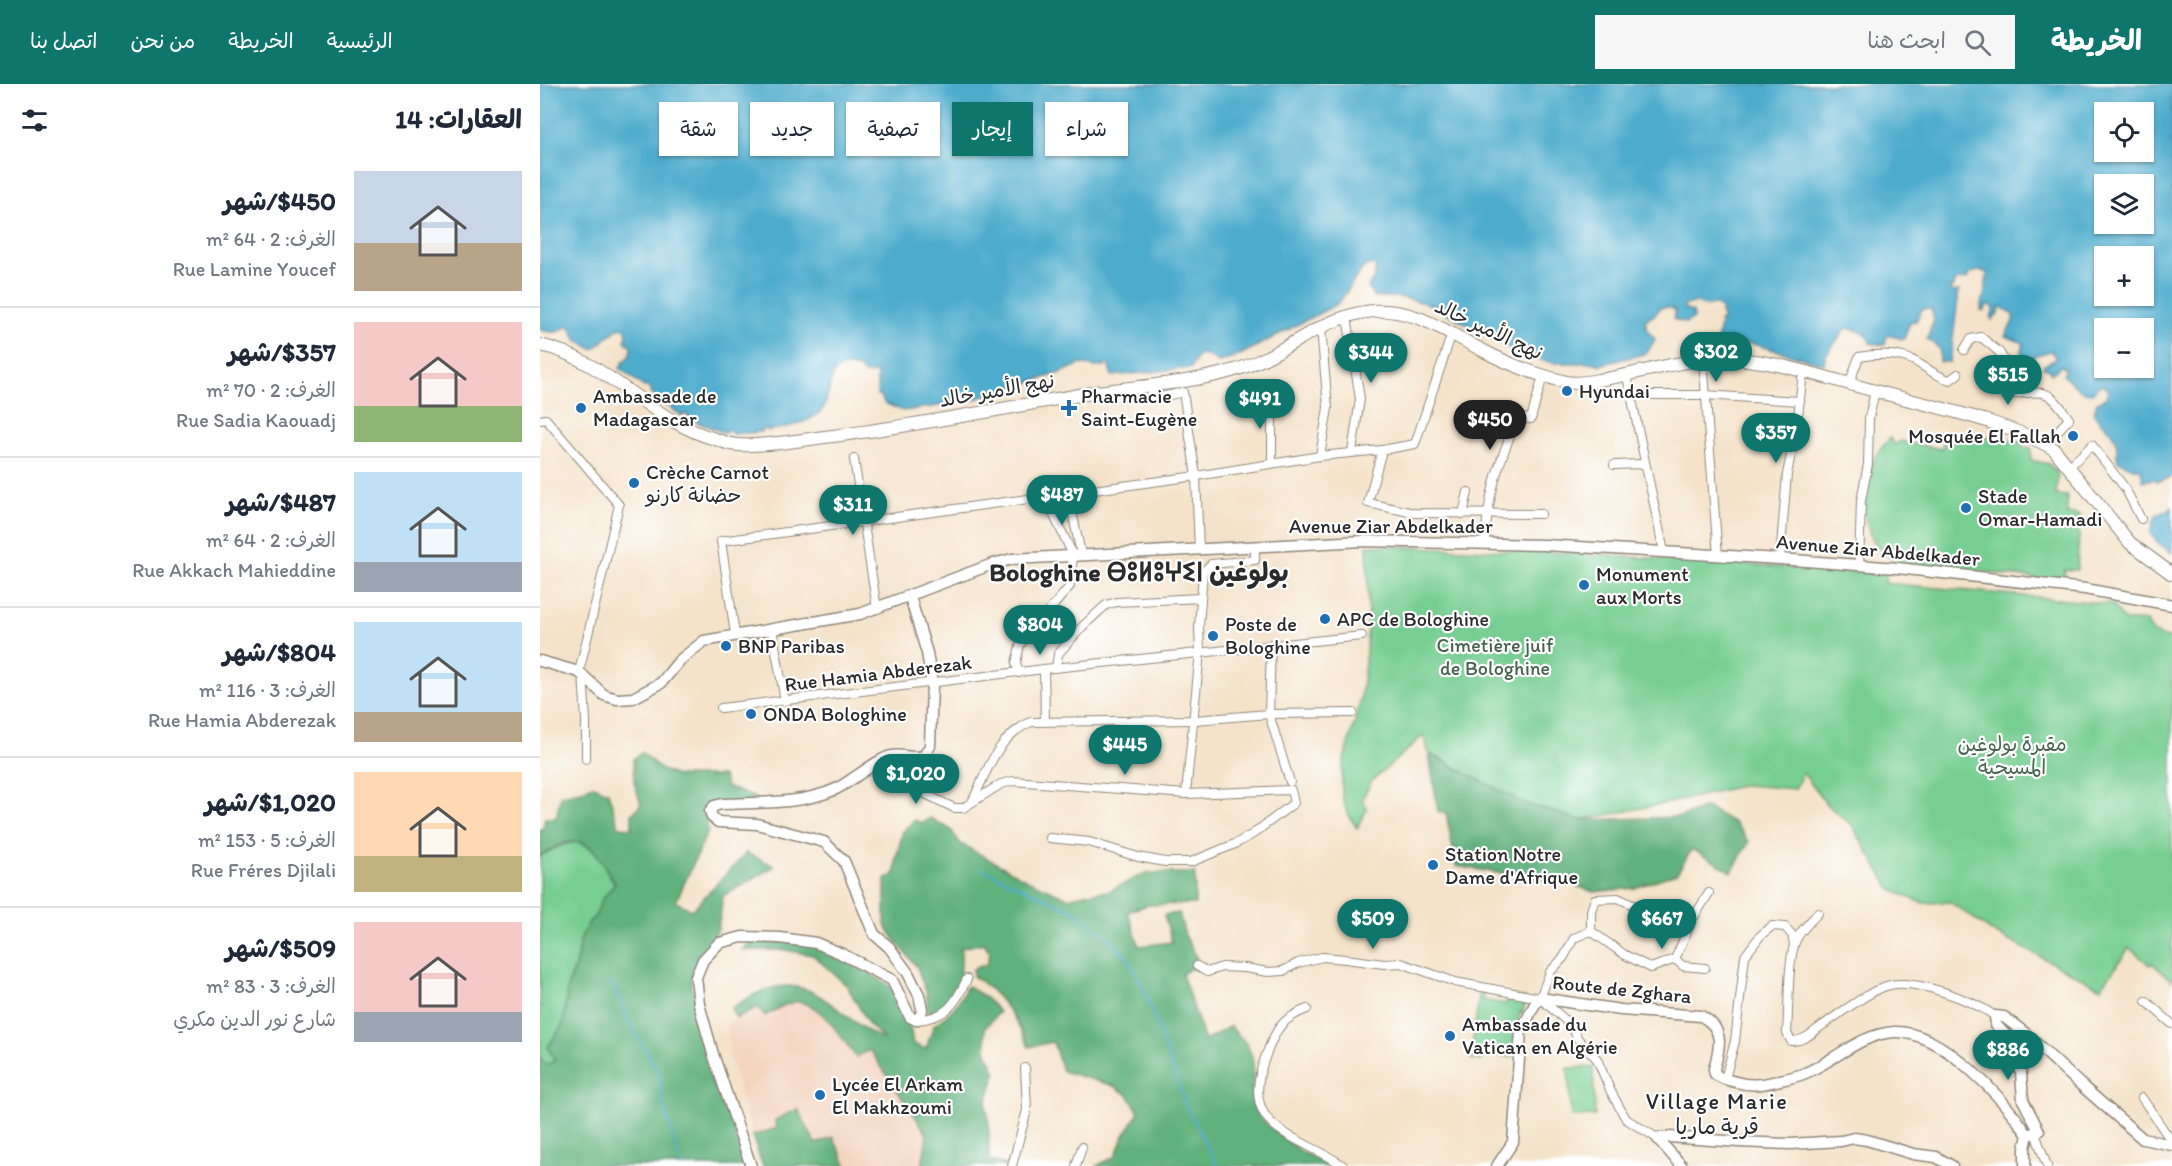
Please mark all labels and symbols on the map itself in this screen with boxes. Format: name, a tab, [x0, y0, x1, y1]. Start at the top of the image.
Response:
street label: نهج الأمير خالد	[1430, 293, 1547, 366]
pin: $302	[1680, 332, 1752, 383]
pin: $344	[1335, 333, 1407, 384]
pin: $515	[1972, 355, 2044, 406]
street label: نهج الأمير خالد	[937, 367, 1057, 414]
pin: $491	[1224, 379, 1296, 430]
place label: Hyundai	[1579, 379, 1650, 403]
place label: Ambassade de Madagascar	[593, 384, 716, 431]
place label: Pharmacie Saint-Eugène	[1081, 384, 1197, 431]
marker: Hyundai	[1560, 384, 1574, 398]
pin: $450	[1454, 400, 1526, 451]
marker: Ambassade de Madagascar	[574, 401, 588, 415]
marker: Pharmacie Saint-Eugène	[1062, 401, 1076, 415]
pin: $357	[1740, 413, 1812, 464]
place label: Mosquée El Fallah	[1908, 424, 2061, 448]
marker: Mosquée El Fallah	[2066, 429, 2080, 443]
place label: Crèche Carnot حضانة كارنو	[644, 460, 769, 507]
pin: $487	[1026, 475, 1098, 526]
marker: Crèche Carnot حضانة كارنو	[627, 476, 641, 490]
place label: Stade Omar-Hamadi	[1978, 484, 2102, 531]
pin: $311	[817, 485, 889, 536]
marker: Stade Omar-Hamadi	[1959, 501, 1973, 515]
street label: Avenue Ziar Abdelkader	[1289, 514, 1493, 538]
street label: Avenue Ziar Abdelkader	[1775, 529, 1981, 571]
district label: Bologhine ⴱⵓⵍⵓⵖⵉⵏ بولوغين	[989, 556, 1289, 589]
place label: Monument aux Morts	[1596, 562, 1689, 609]
marker: Monument aux Morts	[1577, 578, 1591, 592]
pin: $804	[1004, 605, 1076, 656]
place label: APC de Bologhine	[1337, 607, 1489, 631]
place label: Poste de Bologhine	[1225, 612, 1311, 659]
marker: APC de Bologhine	[1318, 612, 1332, 626]
marker: Poste de Bologhine	[1206, 629, 1220, 643]
park label: Cimetière juif de Bologhine	[1437, 633, 1554, 680]
place label: BNP Paribas	[738, 634, 845, 658]
marker: BNP Paribas	[719, 639, 733, 653]
street label: Rue Hamia Abderezak	[783, 650, 973, 696]
place label: ONDA Bologhine	[763, 702, 907, 726]
marker: ONDA Bologhine	[744, 707, 758, 721]
pin: $445	[1089, 725, 1161, 776]
park label: مقبرة بولوغين المسيحية	[1957, 732, 2067, 779]
pin: $1,020	[867, 754, 965, 805]
place label: Station Notre Dame d'Afrique	[1445, 842, 1578, 889]
marker: Station Notre Dame d'Afrique	[1426, 858, 1440, 872]
pin: $509	[1337, 899, 1409, 950]
pin: $667	[1626, 899, 1698, 950]
street label: Route de Zghara	[1551, 970, 1693, 1008]
place label: Ambassade du Vatican en Algérie	[1462, 1012, 1617, 1059]
marker: Ambassade du Vatican en Algérie	[1443, 1029, 1457, 1043]
pin: $886	[1972, 1030, 2044, 1081]
place label: Lycée El Arkam El Makhzoumi	[832, 1072, 963, 1119]
marker: Lycée El Arkam El Makhzoumi	[813, 1088, 827, 1102]
district label: Village Marie قرية ماريا	[1646, 1088, 1788, 1140]

